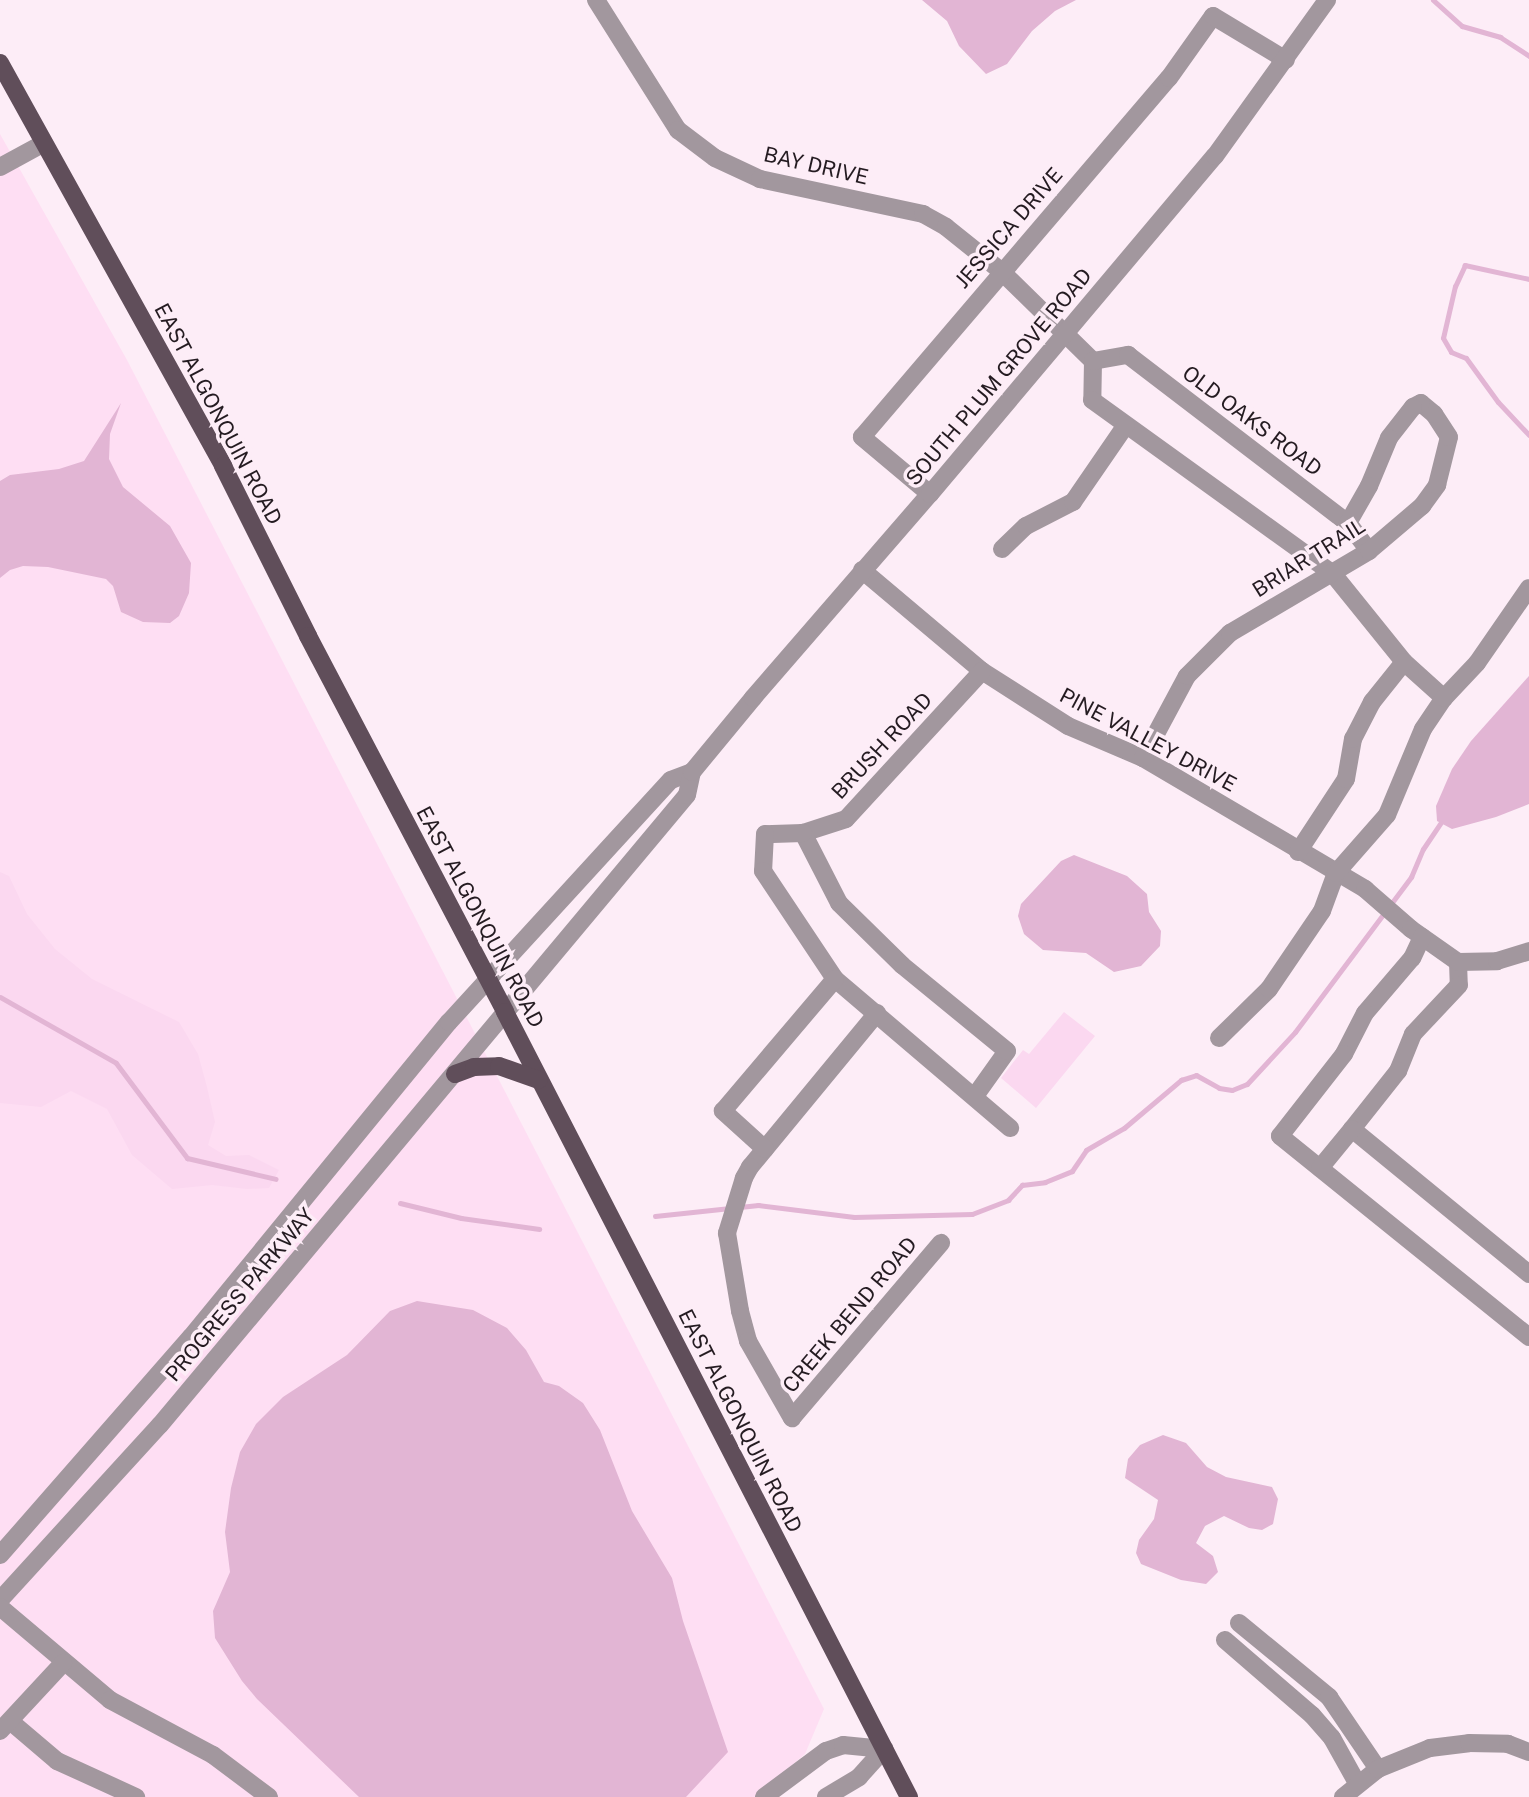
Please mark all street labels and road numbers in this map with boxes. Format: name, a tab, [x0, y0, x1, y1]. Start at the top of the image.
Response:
street label: BAY DRIVE	[761, 142, 871, 190]
street label: JESSICA DRIVE	[950, 163, 1068, 293]
street label: SOUTH PLUM GROVE ROAD	[901, 263, 1097, 491]
street label: EAST ALGONQUIN ROAD	[149, 299, 287, 529]
street label: OLD OAKS ROAD	[1177, 360, 1327, 482]
street label: BRIAR TRAIL	[1248, 513, 1370, 603]
street label: PINE VALLEY DRIVE	[1055, 683, 1241, 797]
street label: BRUSH ROAD	[826, 688, 938, 804]
street label: EAST ALGONQUIN ROAD	[411, 802, 549, 1032]
street label: PROGRESS PARKWAY	[160, 1203, 320, 1387]
street label: CREEK BEND ROAD	[778, 1232, 922, 1398]
street label: EAST ALGONQUIN ROAD	[673, 1305, 807, 1537]

